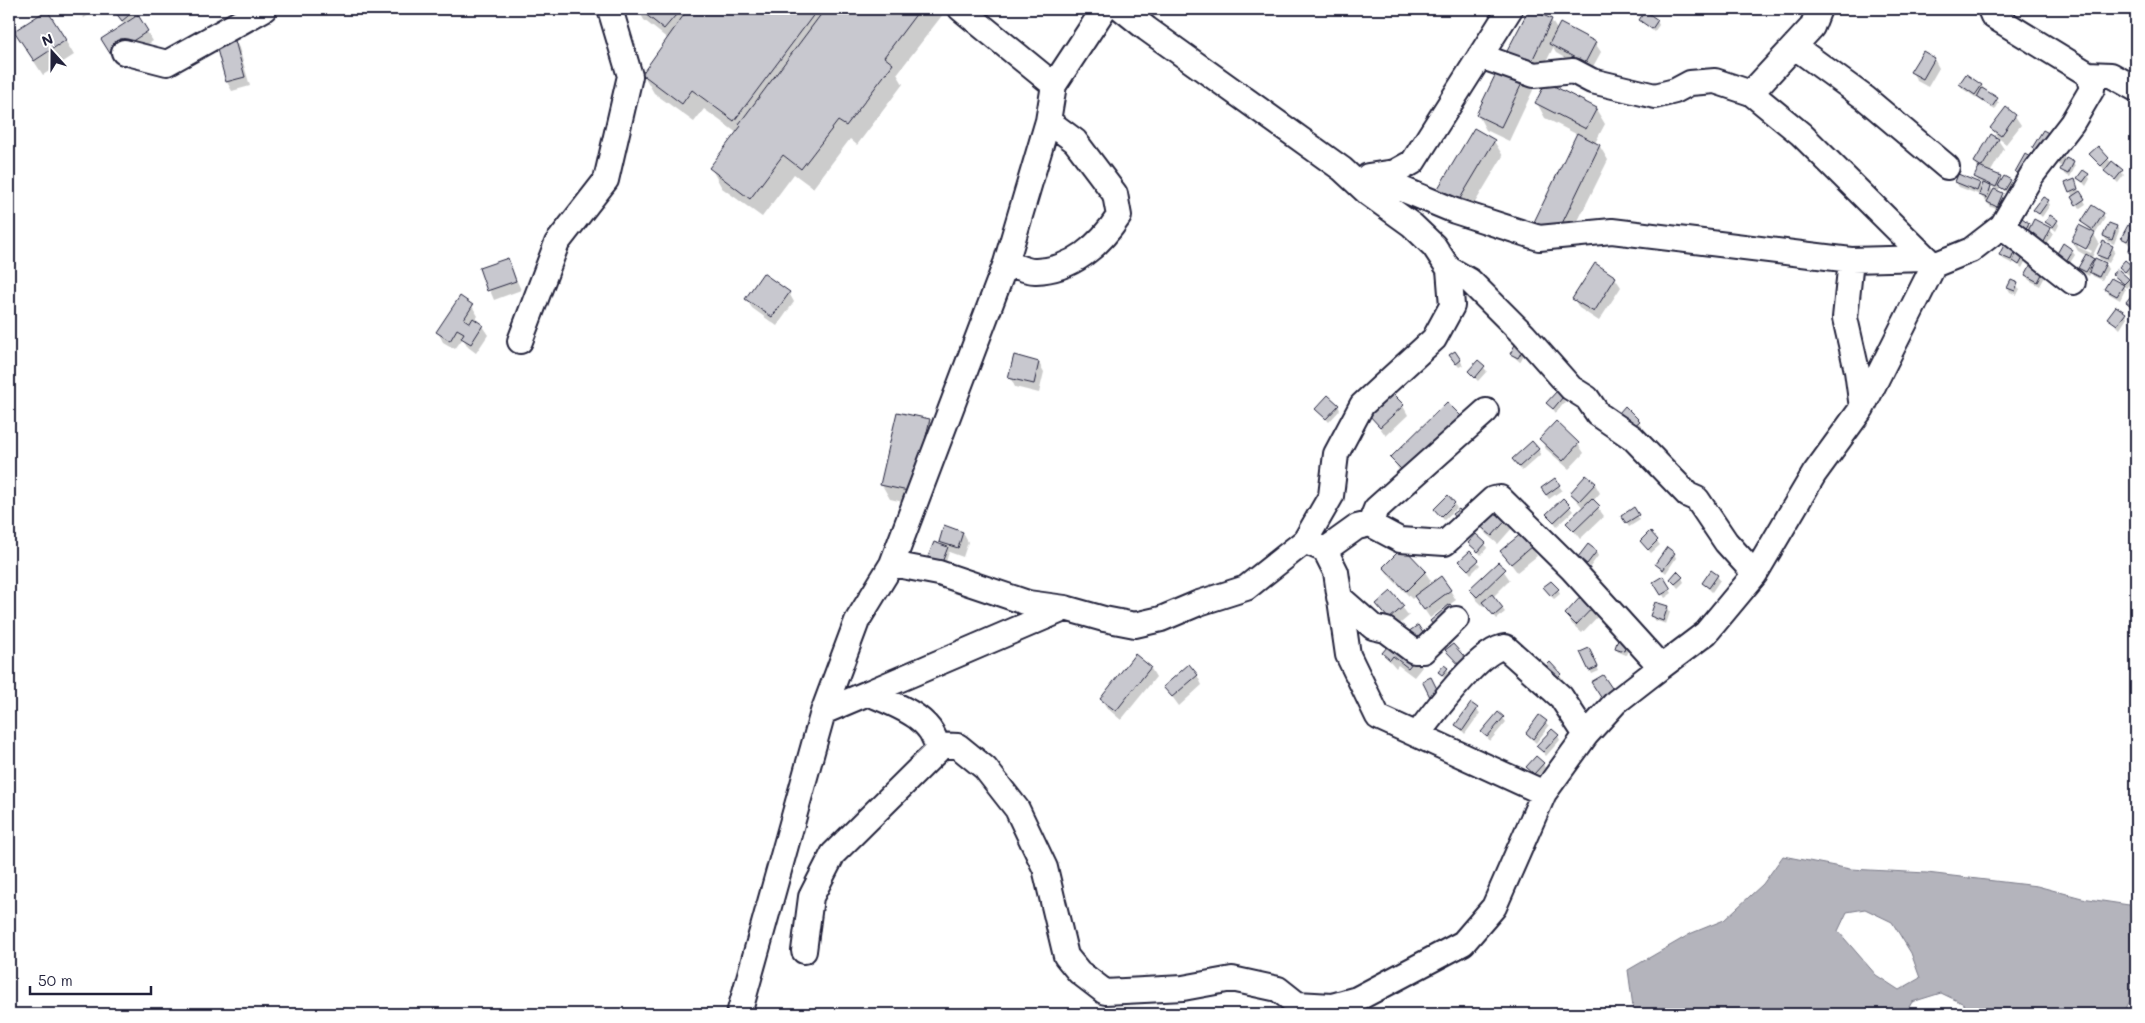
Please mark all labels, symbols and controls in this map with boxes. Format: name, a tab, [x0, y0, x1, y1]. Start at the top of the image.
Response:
north arrow	[28, 28, 78, 78]
text: N	[39, 29, 56, 50]
scale bar	[30, 963, 151, 995]
text: 50 m	[38, 970, 73, 990]

